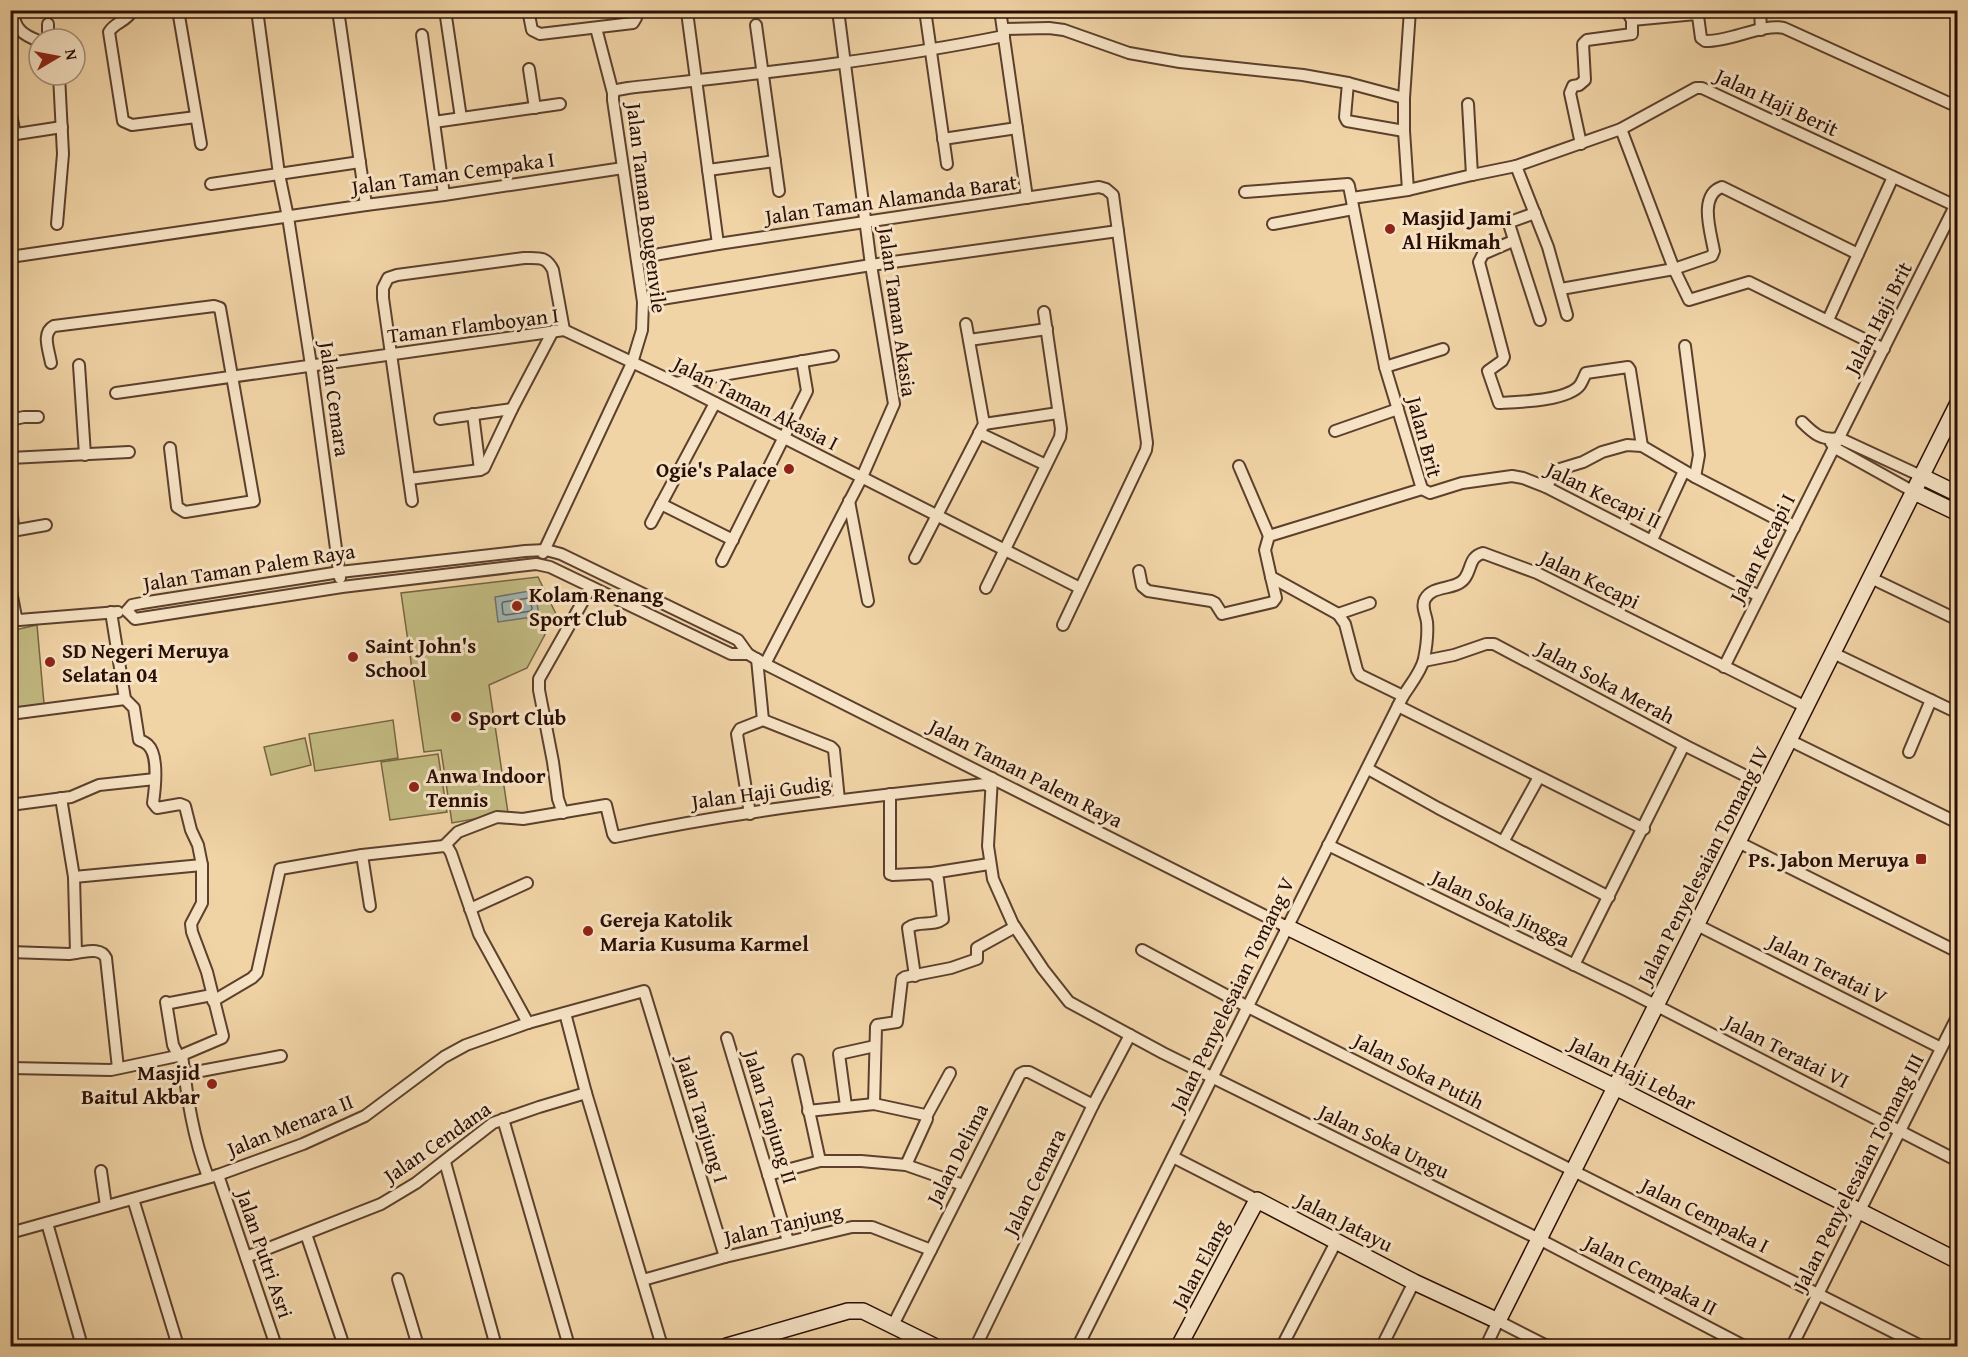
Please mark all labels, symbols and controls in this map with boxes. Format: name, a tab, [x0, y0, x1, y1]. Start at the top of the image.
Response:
north arrow	[27, 27, 87, 87]
text: N	[59, 47, 85, 62]
street label: Jalan Haji Berit	[1708, 59, 1844, 144]
street label: Jalan Taman Bougenvile	[618, 98, 675, 315]
street label: Jalan Taman Cempaka I	[347, 143, 556, 203]
street label: Jalan Taman Alamanda Barat	[760, 166, 1019, 232]
place label: Masjid Jami Al Hikmah	[1402, 202, 1512, 257]
street label: Jalan Taman Akasia	[870, 222, 925, 399]
marker: Masjid Jami Al Hikmah	[1383, 222, 1397, 236]
street label: Jalan Haji Brit	[1835, 256, 1920, 382]
street label: Taman Flamboyan I	[386, 299, 560, 351]
street label: Jalan Cemara	[311, 337, 358, 458]
street label: Jalan Taman Akasia I	[665, 347, 844, 458]
street label: Jalan Brit	[1399, 390, 1451, 481]
street label: Jalan Kecapi II	[1538, 452, 1667, 536]
place label: Ogie's Palace	[656, 454, 777, 485]
marker: Ogie's Palace	[782, 462, 796, 476]
street label: Jalan Kecapi I	[1720, 488, 1803, 611]
street label: Jalan Taman Palem Raya	[138, 535, 357, 600]
street label: Jalan Kecapi	[1532, 540, 1645, 617]
place label: Kolam Renang Sport Club	[529, 579, 664, 634]
marker: Kolam Renang Sport Club	[510, 599, 524, 613]
place label: Saint John's School	[365, 630, 476, 685]
street label: Jalan Soka Merah	[1529, 631, 1681, 732]
place label: SD Negeri Meruya Selatan 04	[62, 635, 229, 690]
marker: Saint John's School	[346, 650, 360, 664]
marker: SD Negeri Meruya Selatan 04	[43, 655, 57, 669]
place label: Sport Club	[468, 702, 566, 733]
street label: Jalan Taman Palem Raya	[921, 709, 1128, 835]
marker: Sport Club	[449, 710, 463, 724]
street label: Jalan Penyelesaian Tomang IV	[1628, 740, 1777, 992]
place label: Anwa Indoor Tennis	[426, 760, 546, 815]
street label: Jalan Haji Gudig	[687, 767, 833, 818]
marker: Anwa Indoor Tennis	[407, 780, 421, 794]
place label: Ps. Jabon Meruya	[1748, 844, 1909, 875]
marker: Ps. Jabon Meruya	[1914, 852, 1928, 866]
street label: Jalan Soka Jingga	[1424, 860, 1575, 955]
street label: Jalan Penyelesaian Tomang V	[1160, 871, 1302, 1119]
place label: Gereja Katolik Maria Kusuma Karmel	[600, 904, 809, 959]
marker: Gereja Katolik Maria Kusuma Karmel	[581, 924, 595, 938]
street label: Jalan Teratai V	[1761, 924, 1893, 1012]
street label: Jalan Teratai VI	[1717, 1005, 1855, 1096]
street label: Jalan Soka Putih	[1346, 1023, 1490, 1117]
street label: Jalan Haji Lebar	[1562, 1026, 1702, 1118]
street label: Jalan Tanjung II	[735, 1044, 806, 1188]
street label: Jalan Penyelesaian Tomang III	[1783, 1048, 1931, 1299]
street label: Jalan Tanjung I	[668, 1049, 737, 1187]
place label: Masjid Baitul Akbar	[81, 1057, 200, 1112]
marker: Masjid Baitul Akbar	[205, 1077, 219, 1091]
street label: Jalan Menara II	[220, 1086, 358, 1166]
street label: Jalan Cendana	[375, 1094, 497, 1192]
street label: Jalan Soka Ungu	[1311, 1095, 1455, 1186]
street label: Jalan Delima	[917, 1098, 996, 1213]
street label: Jalan Cemara	[993, 1123, 1073, 1243]
street label: Jalan Cempaka I	[1633, 1168, 1774, 1261]
street label: Jalan Putri Asri	[228, 1183, 301, 1322]
street label: Jalan Jatayu	[1289, 1183, 1399, 1260]
street label: Jalan Tanjung	[718, 1195, 846, 1253]
street label: Jalan Elang	[1162, 1213, 1237, 1317]
street label: Jalan Cempaka II	[1576, 1225, 1723, 1323]

